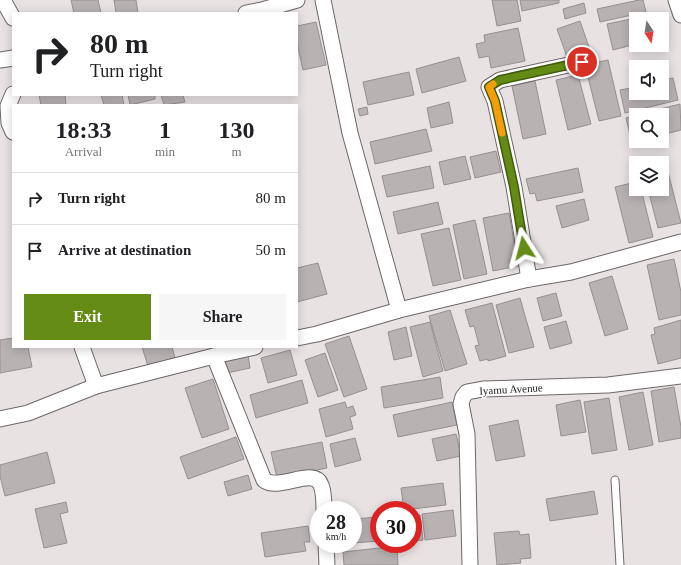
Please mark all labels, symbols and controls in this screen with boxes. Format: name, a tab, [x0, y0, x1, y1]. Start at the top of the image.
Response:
north arrow	[629, 12, 669, 52]
map controls	[629, 12, 669, 196]
icon: right	[24, 28, 76, 80]
text: 80 m	[90, 28, 148, 59]
pin	[565, 45, 599, 79]
icon: arrive	[571, 51, 593, 73]
button: sound	[629, 60, 669, 100]
text: Turn right	[90, 61, 163, 81]
button: search	[629, 108, 669, 148]
text: 18:33	[55, 117, 111, 143]
text: 1	[159, 117, 171, 143]
text: 130	[219, 117, 255, 143]
text: Arrival	[65, 144, 102, 159]
text: min	[155, 144, 175, 159]
text: m	[231, 144, 242, 159]
button: layers	[629, 156, 669, 196]
icon: right	[24, 188, 46, 210]
text: Turn right	[58, 190, 125, 206]
text: 80 m	[256, 190, 286, 206]
position arrow	[503, 227, 545, 269]
icon: arrive	[24, 240, 46, 262]
text: Arrive at destination	[58, 242, 191, 258]
text: 50 m	[256, 242, 286, 258]
button: Exit	[24, 294, 151, 340]
button: Share	[159, 294, 286, 340]
street label: Iyamu Avenue	[479, 381, 543, 397]
speed limit sign: 30	[370, 501, 422, 553]
text: 28	[326, 511, 346, 533]
text: km/h	[326, 531, 346, 542]

